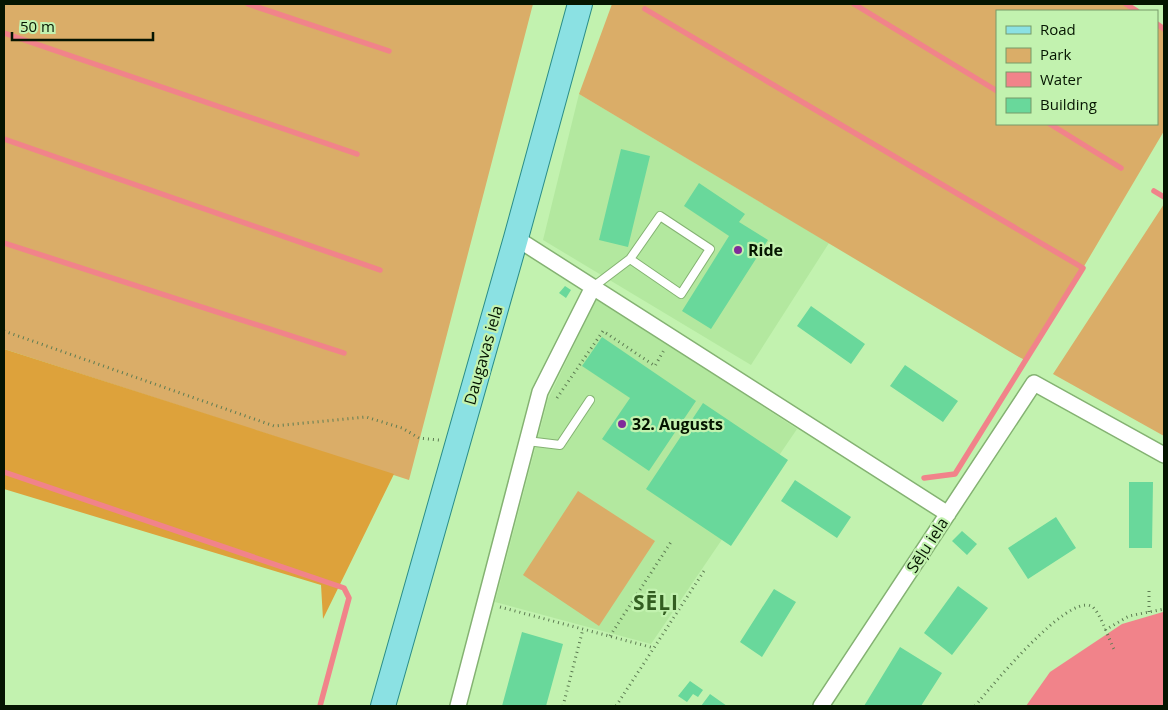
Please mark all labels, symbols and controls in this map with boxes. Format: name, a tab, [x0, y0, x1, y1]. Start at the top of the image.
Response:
scale bar	[12, 10, 154, 42]
legend	[996, 10, 1158, 125]
text: 50 m	[20, 16, 55, 36]
text: Road	[1040, 19, 1076, 39]
text: Park	[1040, 44, 1071, 64]
text: Water	[1040, 69, 1082, 89]
text: Building	[1040, 94, 1097, 114]
place label: Ride	[748, 239, 783, 261]
marker: Ride	[732, 244, 744, 256]
street label: Daugavas iela	[458, 303, 508, 407]
place label: 32. Augusts	[632, 413, 723, 435]
marker: 32. Augusts	[616, 418, 628, 430]
street label: Sēļu iela	[901, 513, 953, 577]
district label: SĒĻI	[633, 588, 679, 616]

